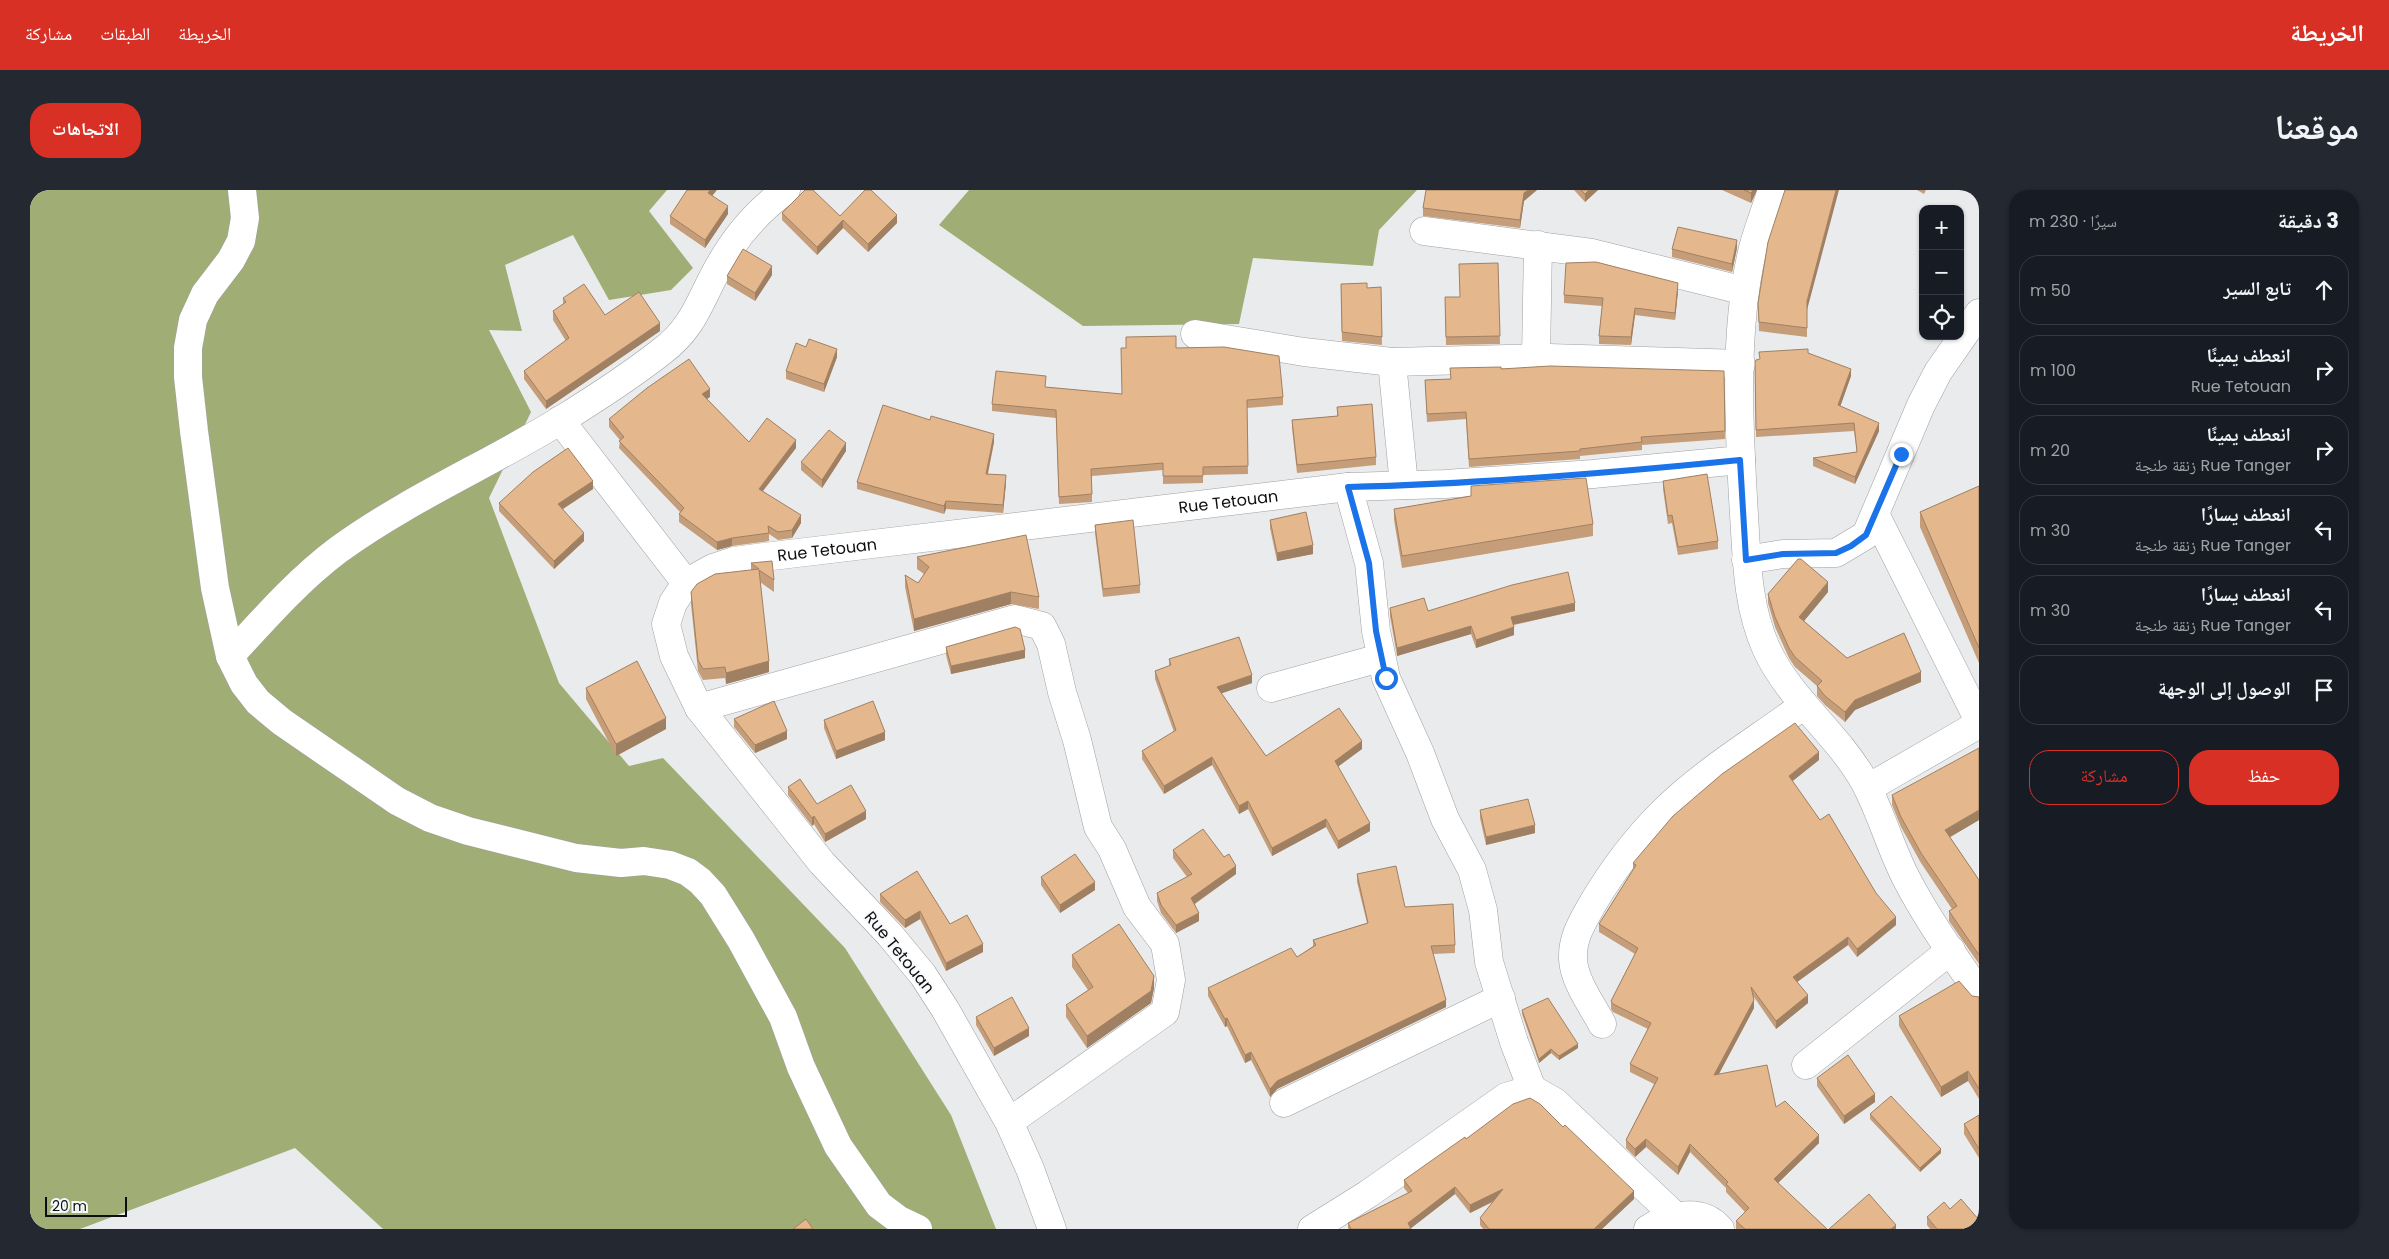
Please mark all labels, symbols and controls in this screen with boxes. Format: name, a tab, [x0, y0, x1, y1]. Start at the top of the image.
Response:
text: الخريطة	[2290, 16, 2364, 49]
text: مشاركة	[25, 21, 72, 46]
text: الطبقات	[100, 21, 150, 46]
text: الخريطة	[178, 21, 231, 46]
text: موقعنا	[2274, 102, 2359, 151]
button: الاتجاهات	[30, 103, 141, 158]
map controls	[1919, 205, 1964, 340]
button: +	[1919, 205, 1964, 250]
text: 3 دقيقة	[2278, 206, 2339, 235]
text: سيرًا · 230 m	[2029, 210, 2117, 233]
button: −	[1919, 250, 1964, 295]
text: تابع السير	[2224, 275, 2291, 302]
icon: ahead	[2310, 276, 2338, 304]
text: 50 m	[2030, 279, 2071, 302]
button: locate	[1919, 295, 1964, 340]
text: انعطف يمينًا	[2206, 342, 2291, 369]
icon: right	[2310, 356, 2338, 384]
text: 100 m	[2030, 359, 2076, 382]
text: Rue Tetouan	[2191, 375, 2291, 398]
text: انعطف يمينًا	[2206, 421, 2291, 448]
icon: right	[2310, 436, 2338, 464]
text: 20 m	[2030, 439, 2070, 462]
route end	[1890, 443, 1913, 466]
text: Rue Tanger زنقة طنجة	[2135, 454, 2291, 477]
street label: Rue Tetouan	[1177, 484, 1279, 519]
text: انعطف يسارًا	[2201, 501, 2291, 528]
icon: left	[2310, 516, 2338, 544]
text: 30 m	[2030, 519, 2070, 542]
street label: Rue Tetouan	[776, 533, 878, 567]
text: Rue Tanger زنقة طنجة	[2135, 534, 2291, 557]
text: انعطف يسارًا	[2201, 581, 2291, 608]
icon: left	[2310, 596, 2338, 624]
text: 30 m	[2030, 599, 2070, 622]
text: Rue Tanger زنقة طنجة	[2135, 614, 2291, 637]
route start	[1375, 667, 1398, 690]
text: الوصول إلى الوجهة	[2158, 675, 2291, 702]
icon: arrive	[2310, 676, 2338, 704]
button: مشاركة	[2029, 750, 2179, 805]
button: حفظ	[2189, 750, 2339, 805]
street label: Rue Tetouan	[859, 906, 940, 998]
scale bar	[45, 1194, 128, 1217]
text: 20 m	[52, 1196, 87, 1216]

